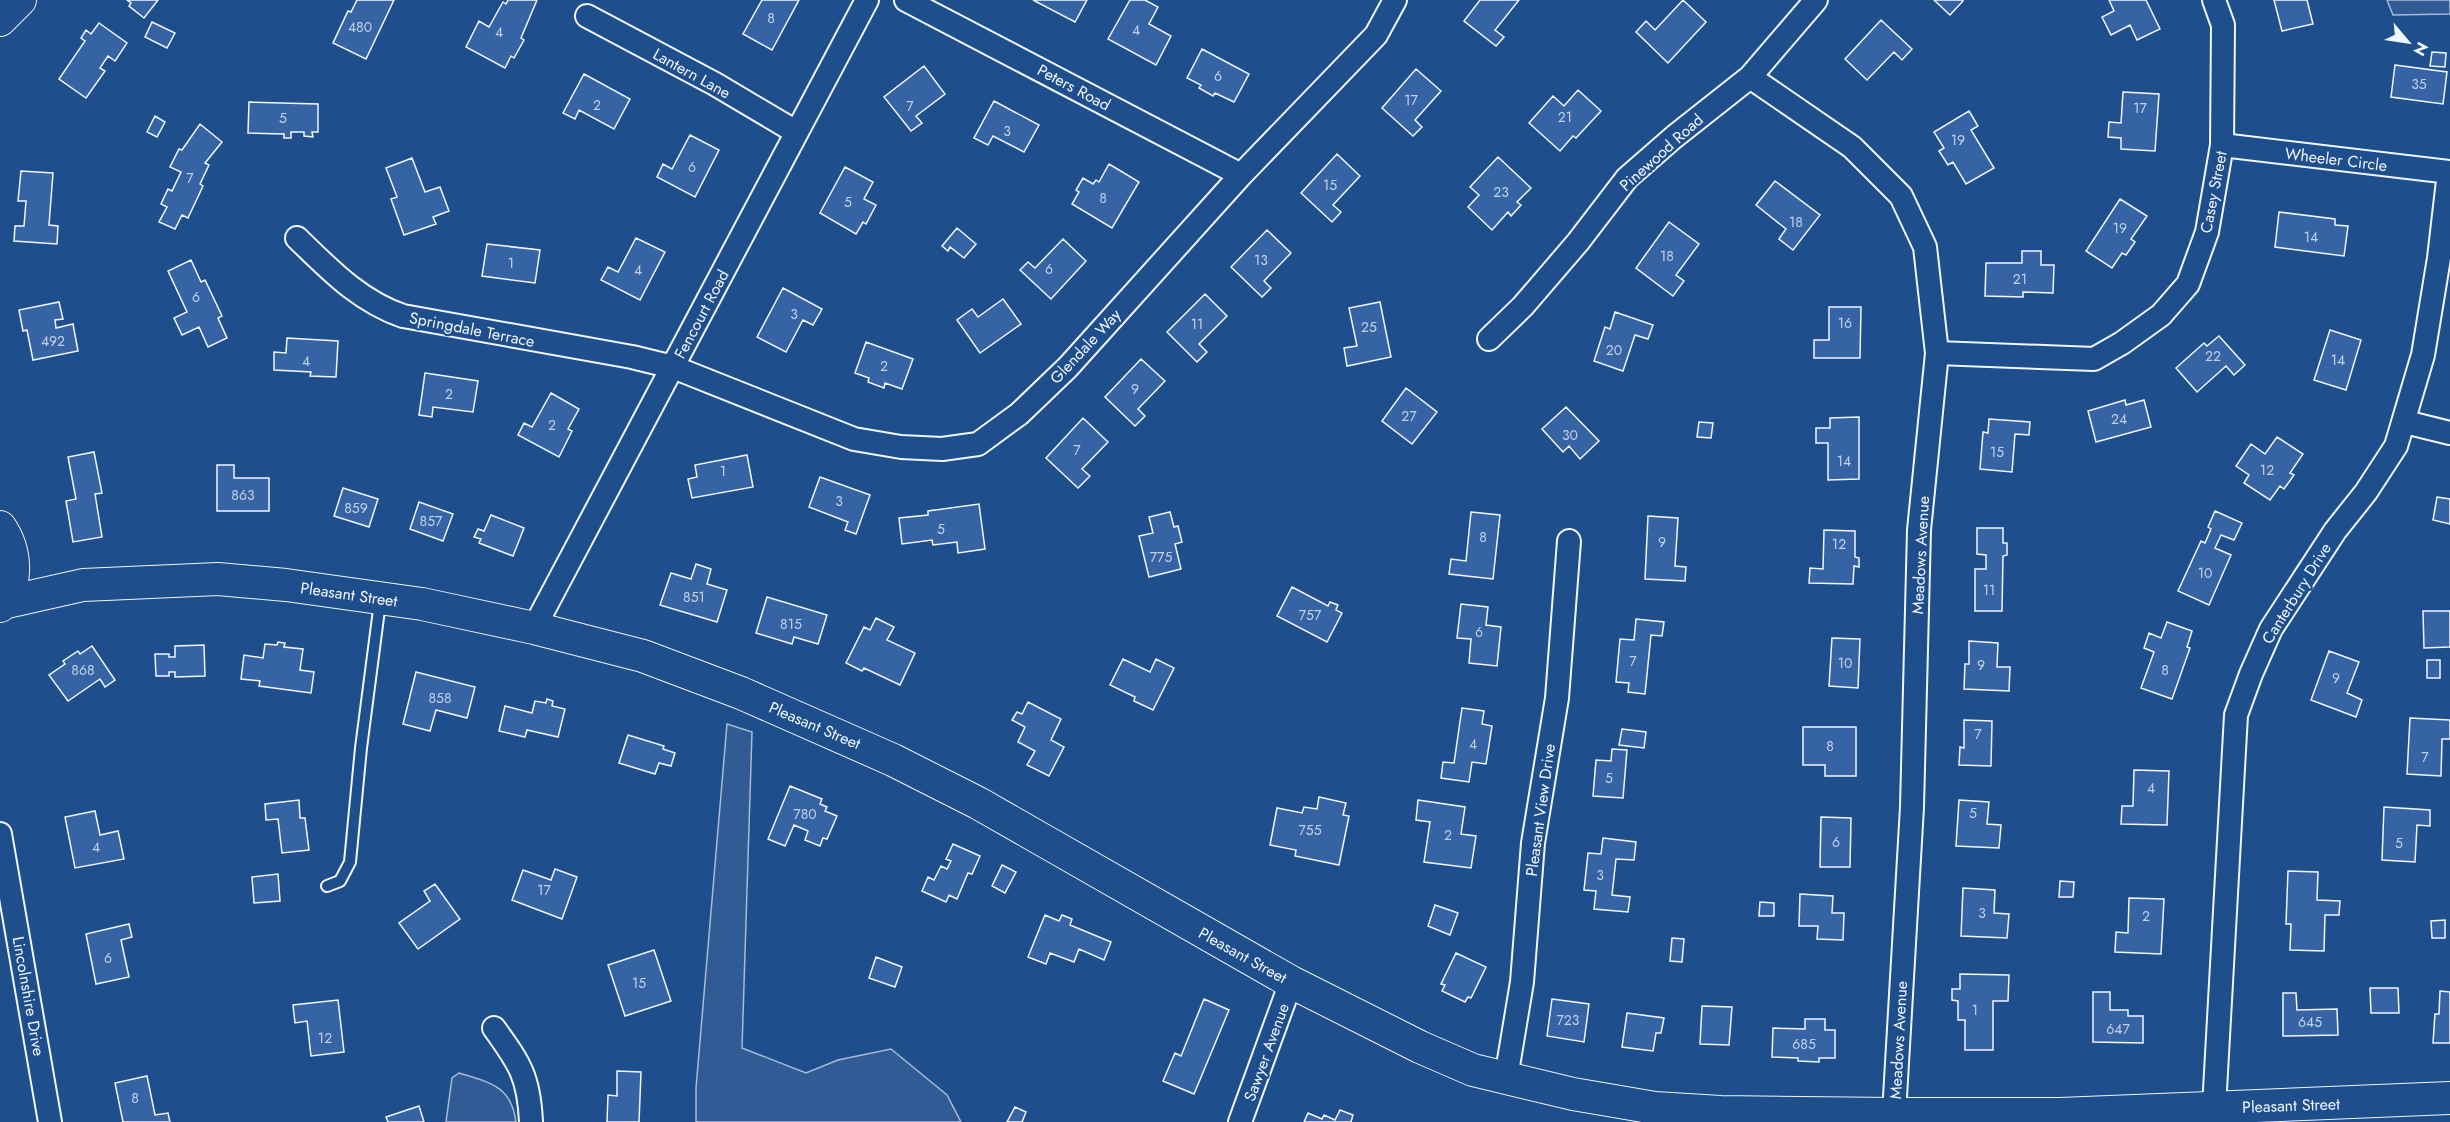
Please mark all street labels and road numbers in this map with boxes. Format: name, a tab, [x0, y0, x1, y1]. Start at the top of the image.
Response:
street label: Lantern Lane	[649, 43, 735, 104]
street label: Peters Road	[1033, 59, 1114, 116]
street label: Pinewood Road	[1614, 108, 1708, 196]
street label: Wheeler Circle	[2283, 142, 2388, 177]
street label: Casey Street	[2194, 149, 2233, 235]
street label: Fencourt Road	[668, 266, 735, 363]
street label: Glendale Way	[1045, 303, 1127, 389]
street label: Springdale Terrace	[407, 306, 537, 353]
street label: Meadows Avenue	[1906, 495, 1935, 615]
street label: Canterbury Drive	[2256, 538, 2337, 648]
street label: Pleasant Street	[299, 576, 399, 613]
street label: Pleasant Street	[765, 696, 864, 755]
street label: Pleasant View Drive	[1520, 742, 1561, 878]
street label: Pleasant Street	[1194, 922, 1291, 989]
street label: Lincolnshire Drive	[7, 934, 50, 1058]
street label: Meadows Avenue	[1884, 980, 1913, 1100]
street label: Sawyer Avenue	[1238, 1000, 1295, 1104]
street label: Pleasant Street	[2242, 1092, 2340, 1119]

